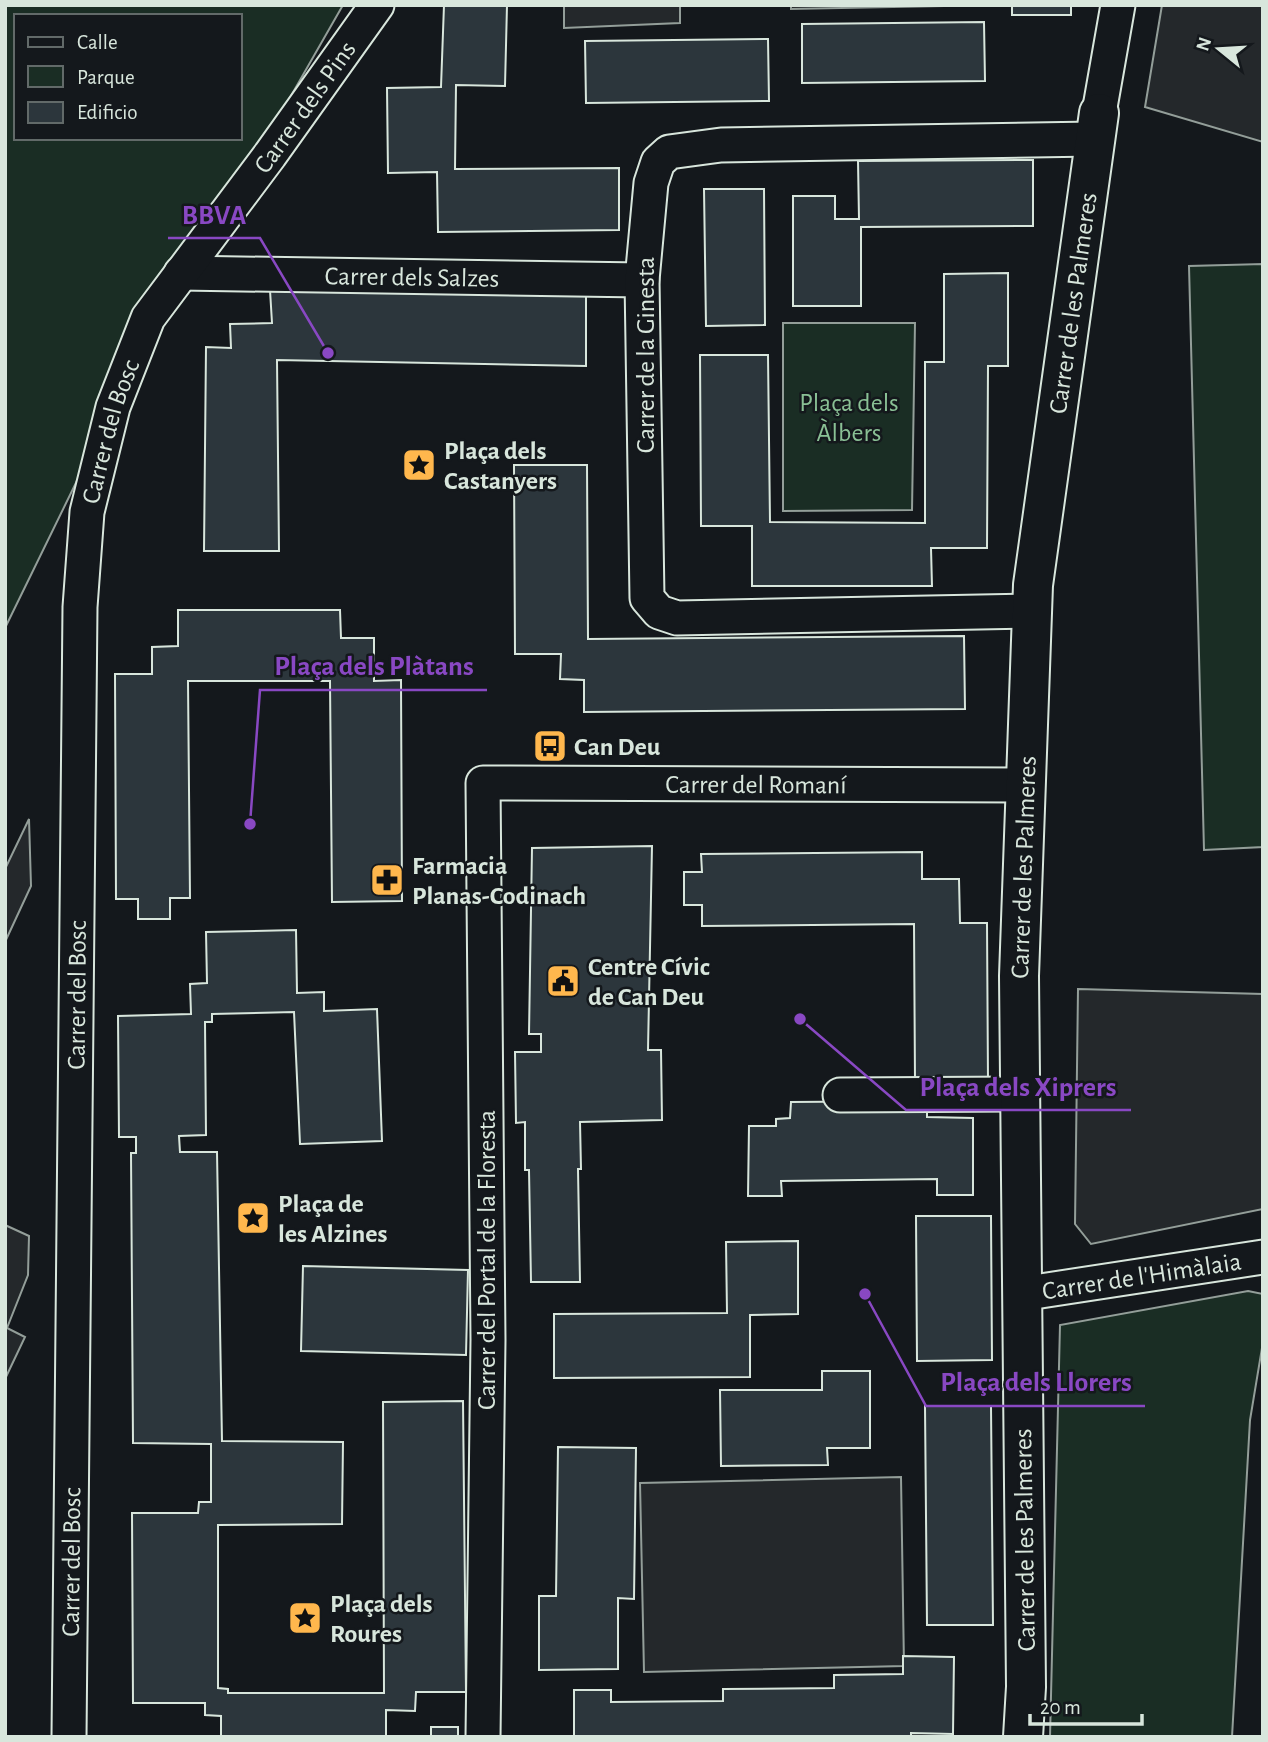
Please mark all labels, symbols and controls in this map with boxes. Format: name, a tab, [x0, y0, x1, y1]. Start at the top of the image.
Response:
legend	[14, 14, 242, 140]
north arrow	[1184, 14, 1254, 84]
text: Calle	[77, 32, 118, 53]
text: N	[1193, 35, 1215, 53]
street label: Carrer dels Pins	[249, 36, 361, 178]
text: Parque	[77, 67, 135, 88]
text: Edificio	[77, 102, 138, 123]
callout: BBVA	[168, 189, 260, 238]
street label: Carrer de les Palmeres	[1045, 191, 1102, 415]
text: BBVA	[182, 202, 247, 230]
street label: Carrer de la Ginesta	[633, 257, 659, 453]
street label: Carrer dels Salzes	[324, 263, 500, 292]
street label: Carrer del Bosc	[78, 356, 144, 506]
park label: Plaça dels Àlbers	[799, 390, 899, 446]
place label: Plaça dels Castanyers	[444, 438, 557, 494]
place icon: Plaça dels Castanyers	[400, 446, 438, 484]
callout: Plaça dels Plàtans	[260, 641, 487, 690]
text: Plaça dels Plàtans	[274, 653, 474, 681]
bus stop icon: Can Deu	[531, 727, 569, 765]
place label: Can Deu	[574, 734, 661, 760]
street label: Carrer de les Palmeres	[1007, 755, 1041, 979]
street label: Carrer del Romaní	[665, 772, 847, 798]
place label: Farmacia Planas-Codinach	[412, 853, 586, 909]
pharmacy icon: Farmacia Planas-Codinach	[368, 861, 406, 899]
street label: Carrer del Bosc	[63, 920, 91, 1070]
place label: Centre Cívic de Can Deu	[588, 954, 710, 1010]
public building icon: Centre Cívic de Can Deu	[544, 962, 582, 1000]
callout: Plaça dels Xiprers	[906, 1061, 1131, 1110]
text: Plaça dels Xiprers	[919, 1074, 1117, 1102]
street label: Carrer del Portal de la Floresta	[474, 1110, 500, 1410]
place label: Plaça de les Alzines	[278, 1191, 388, 1247]
place icon: Plaça de les Alzines	[234, 1199, 272, 1237]
street label: Carrer de l'Himàlaia	[1040, 1249, 1243, 1305]
callout: Plaça dels Llorers	[926, 1357, 1145, 1406]
text: Plaça dels Llorers	[940, 1369, 1132, 1397]
street label: Carrer de les Palmeres	[1010, 1428, 1040, 1652]
street label: Carrer del Bosc	[58, 1487, 85, 1637]
place label: Plaça dels Roures	[330, 1591, 433, 1647]
place icon: Plaça dels Roures	[286, 1599, 324, 1637]
scale bar	[1030, 1682, 1142, 1726]
text: 20 m	[1040, 1697, 1081, 1718]

